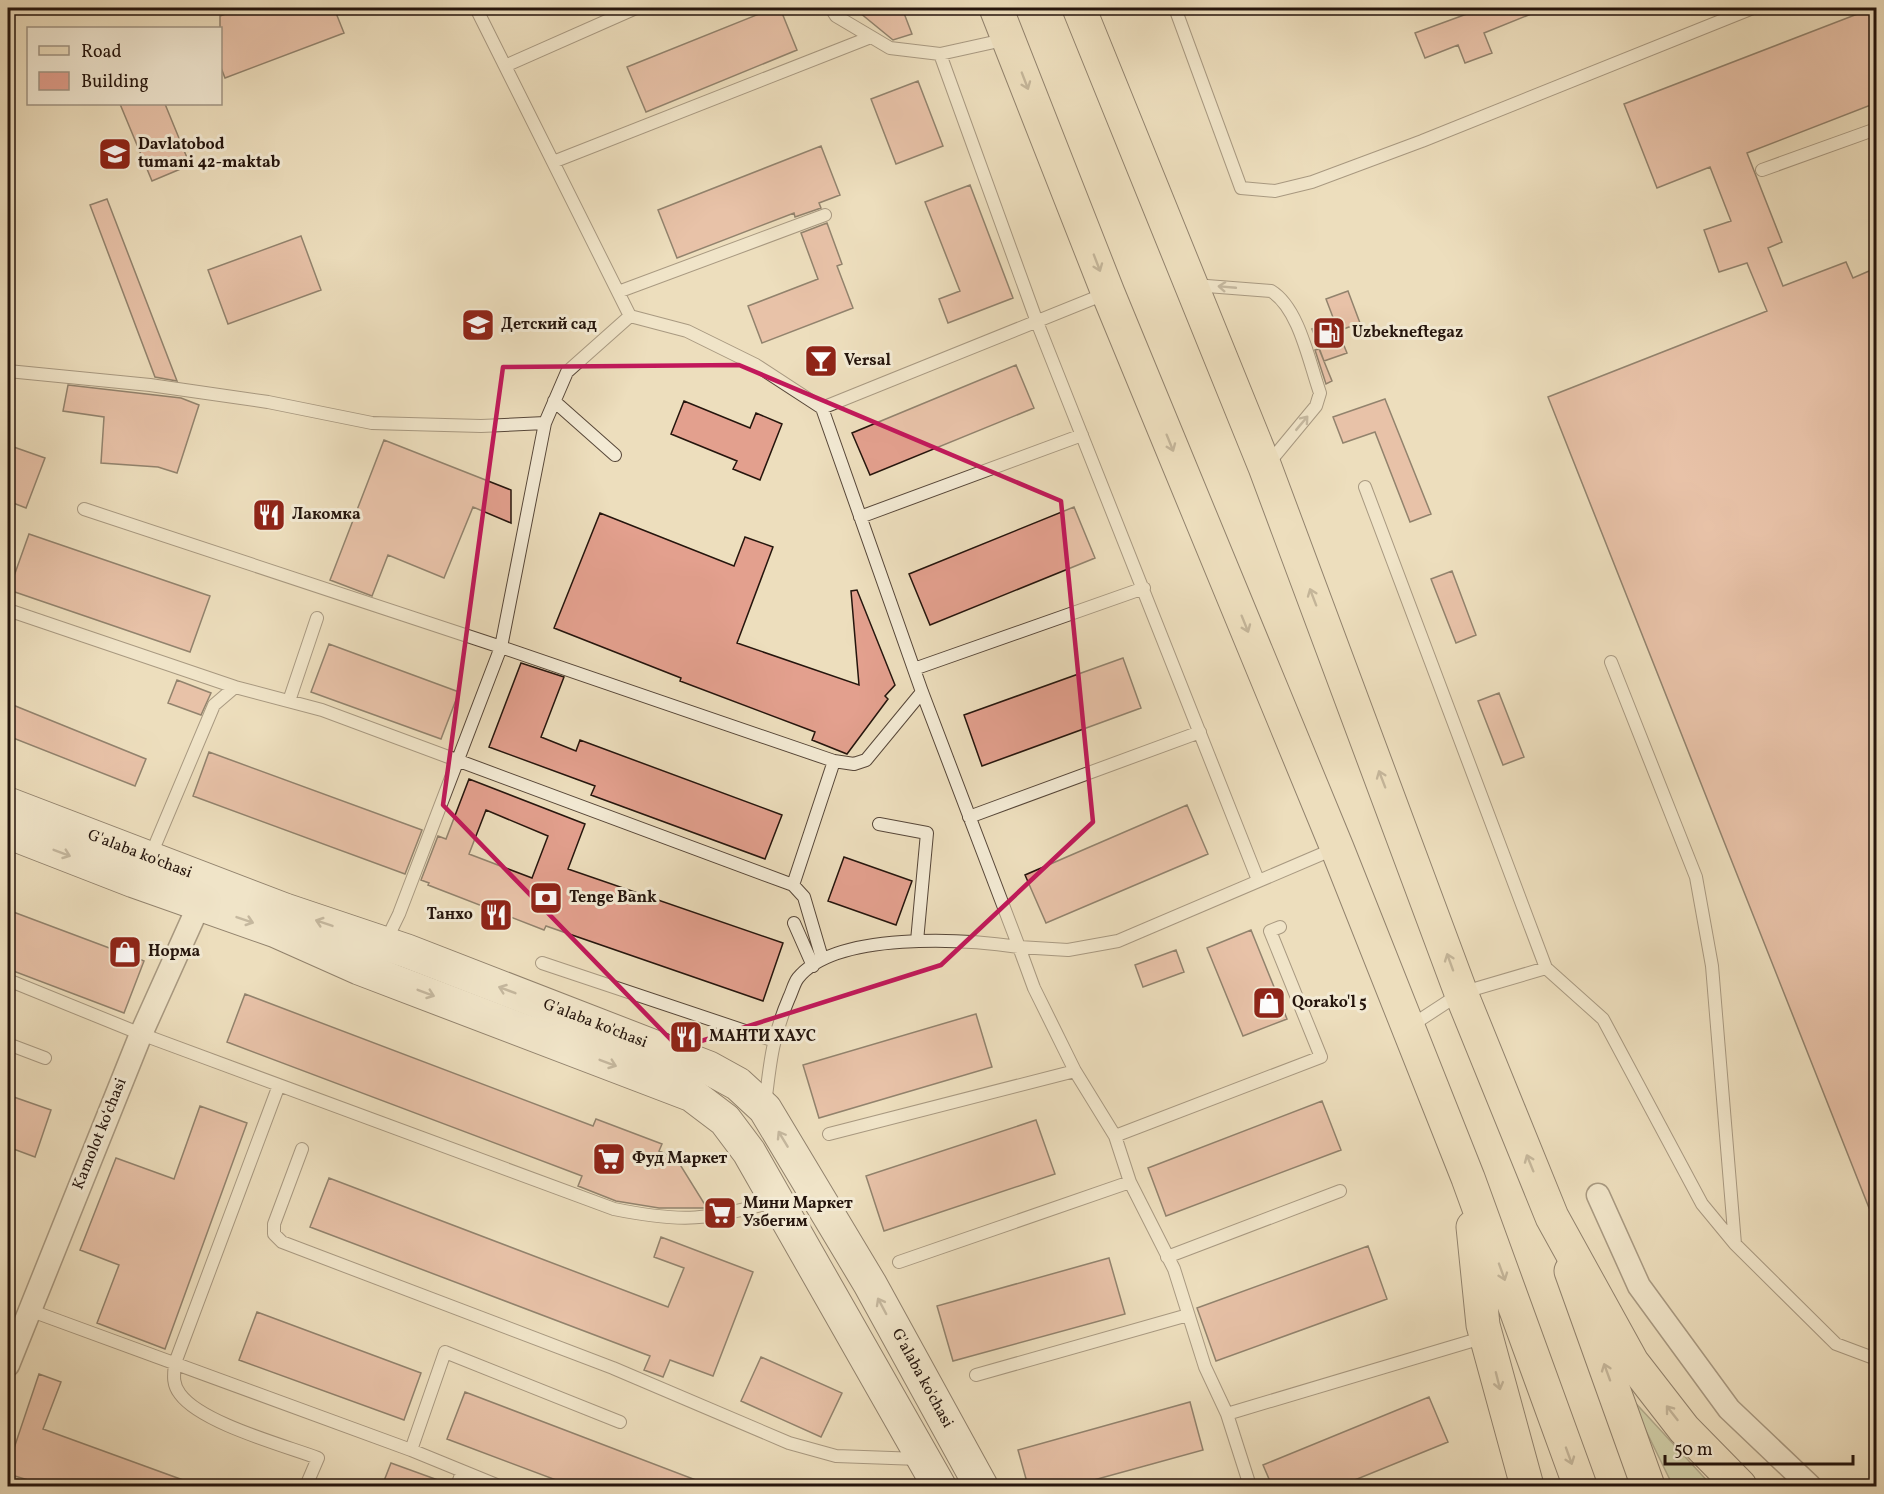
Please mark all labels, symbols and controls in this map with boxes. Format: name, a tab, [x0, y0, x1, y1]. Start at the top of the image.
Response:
legend	[27, 27, 222, 105]
text: Road	[81, 40, 122, 65]
text: Building	[81, 70, 149, 95]
one-way arrow	[1021, 71, 1032, 90]
place label: Davlatobod tumani 42-maktab	[138, 134, 281, 174]
school or university icon: Davlatobod tumani 42-maktab	[97, 136, 133, 172]
one-way arrow	[1092, 253, 1103, 272]
one-way arrow	[1218, 282, 1237, 293]
school or university icon: Детский сад	[460, 307, 496, 343]
place label: Детский сад	[501, 314, 597, 336]
fuel station icon: Uzbekneftegaz	[1311, 315, 1347, 351]
place label: Uzbekneftegaz	[1352, 322, 1463, 344]
bar icon: Versal	[803, 343, 839, 379]
place label: Versal	[844, 350, 891, 372]
one-way arrow	[1296, 415, 1309, 431]
one-way arrow	[1165, 434, 1176, 452]
restaurant icon: Лакомка	[251, 497, 287, 533]
place label: Лакомка	[292, 504, 361, 526]
one-way arrow	[1307, 588, 1318, 607]
one-way arrow	[1240, 614, 1251, 632]
one-way arrow	[1375, 771, 1386, 789]
street label: G'alaba ko'chasi	[84, 824, 195, 884]
one-way arrow	[52, 849, 71, 860]
bank icon: Tenge Bank	[528, 880, 564, 916]
place label: Tenge Bank	[569, 887, 657, 909]
restaurant icon: Танхо	[478, 897, 514, 933]
place label: Танхо	[427, 904, 473, 926]
one-way arrow	[235, 916, 254, 927]
one-way arrow	[315, 917, 334, 928]
shop icon: Норма	[107, 934, 143, 970]
place label: Норма	[148, 941, 200, 963]
one-way arrow	[1444, 953, 1455, 972]
one-way arrow	[498, 984, 517, 995]
shop icon: Qorako'l 5	[1251, 985, 1287, 1021]
one-way arrow	[416, 988, 435, 999]
place label: Qorako'l 5	[1292, 992, 1367, 1014]
street label: G'alaba ko'chasi	[540, 994, 651, 1054]
restaurant icon: МАНТИ ХАУС	[668, 1019, 704, 1055]
place label: МАНТИ ХАУС	[709, 1026, 816, 1048]
one-way arrow	[598, 1059, 617, 1070]
street label: Kamolot koʻchasi	[68, 1075, 133, 1193]
one-way arrow	[776, 1131, 788, 1148]
supermarket icon: Фуд Маркет	[591, 1141, 627, 1177]
place label: Фуд Маркет	[632, 1148, 728, 1170]
one-way arrow	[1524, 1154, 1535, 1173]
place label: Мини Маркет Узбегим	[743, 1193, 853, 1233]
supermarket icon: Мини Маркет Узбегим	[702, 1195, 738, 1231]
one-way arrow	[1498, 1262, 1509, 1281]
one-way arrow	[876, 1298, 887, 1316]
street label: G'alaba ko'chasi	[886, 1325, 958, 1432]
one-way arrow	[1600, 1363, 1611, 1382]
one-way arrow	[1492, 1371, 1504, 1390]
one-way arrow	[1665, 1405, 1678, 1421]
scale bar	[1665, 1428, 1852, 1466]
text: 50 m	[1674, 1438, 1713, 1463]
one-way arrow	[1564, 1446, 1575, 1464]

